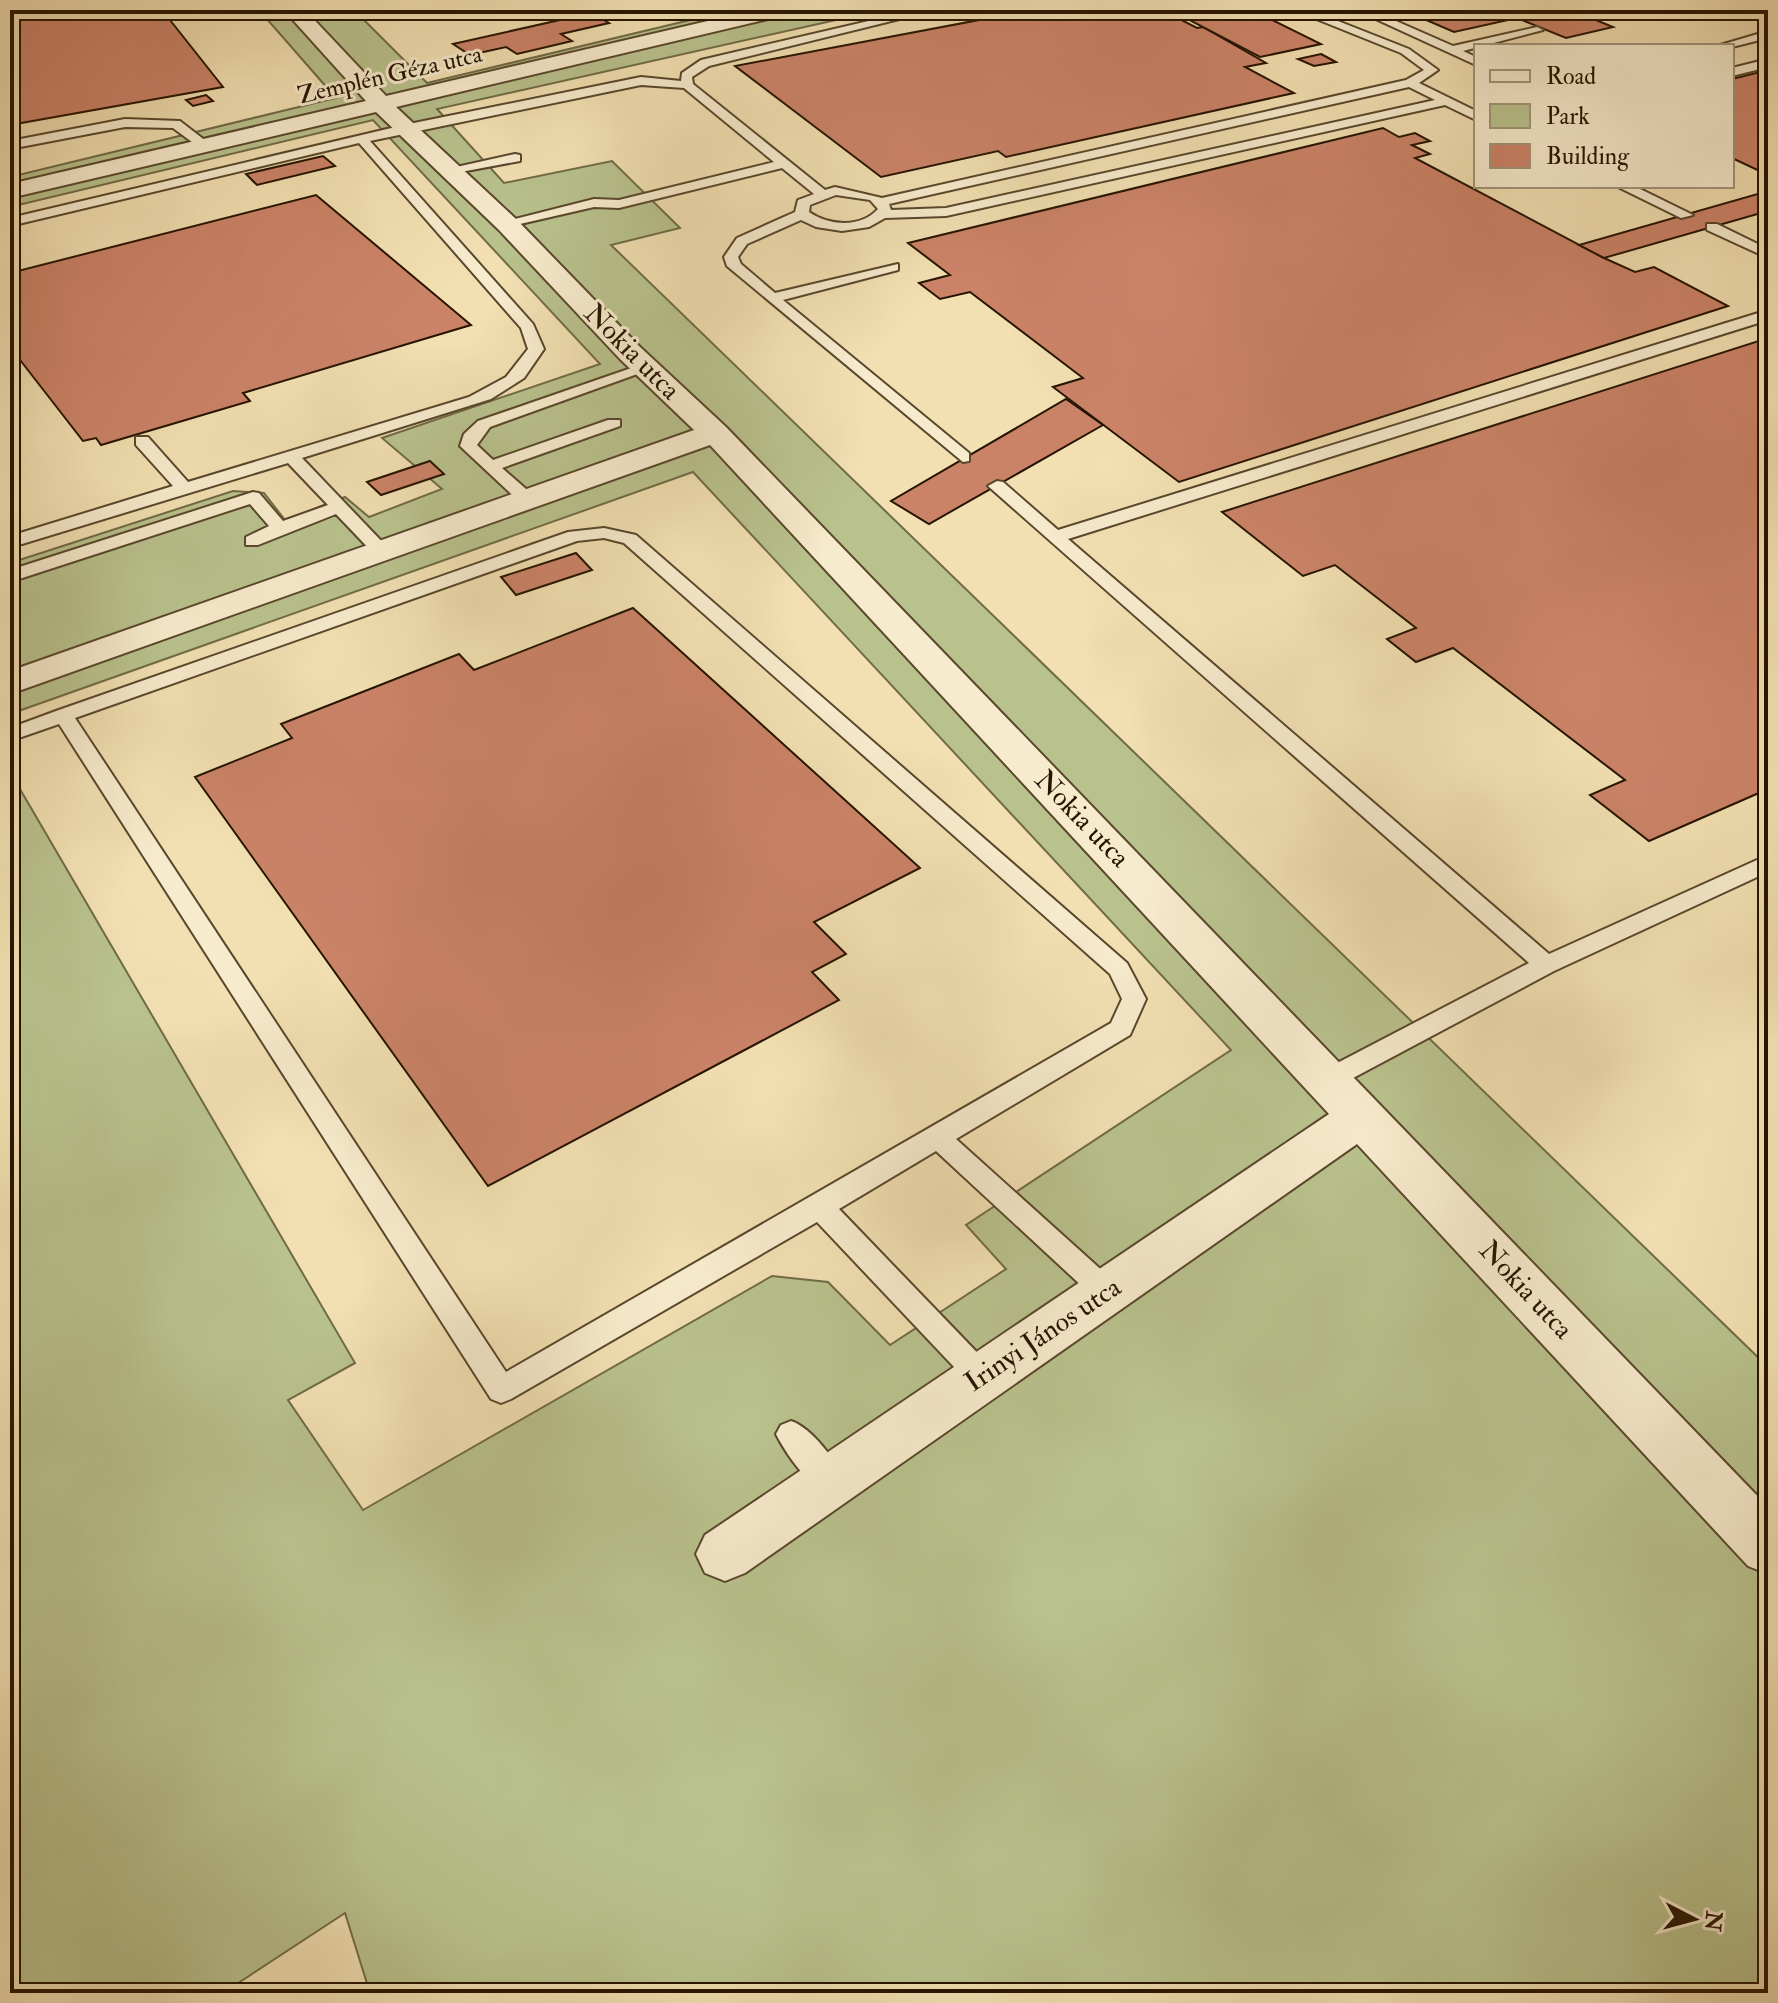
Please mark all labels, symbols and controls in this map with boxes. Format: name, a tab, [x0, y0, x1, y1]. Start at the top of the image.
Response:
street label: Zemplén Géza utca	[295, 38, 486, 111]
legend	[1474, 44, 1734, 188]
text: Road	[1546, 61, 1596, 92]
text: Park	[1546, 101, 1590, 132]
text: Building	[1546, 141, 1630, 172]
street label: Nokia utca	[576, 296, 688, 408]
street label: Nokia utca	[1027, 763, 1137, 875]
street label: Nokia utca	[1472, 1233, 1581, 1347]
street label: Irinyi János utca	[958, 1270, 1128, 1400]
north arrow	[1654, 1879, 1734, 1959]
text: N	[1698, 1909, 1728, 1933]

